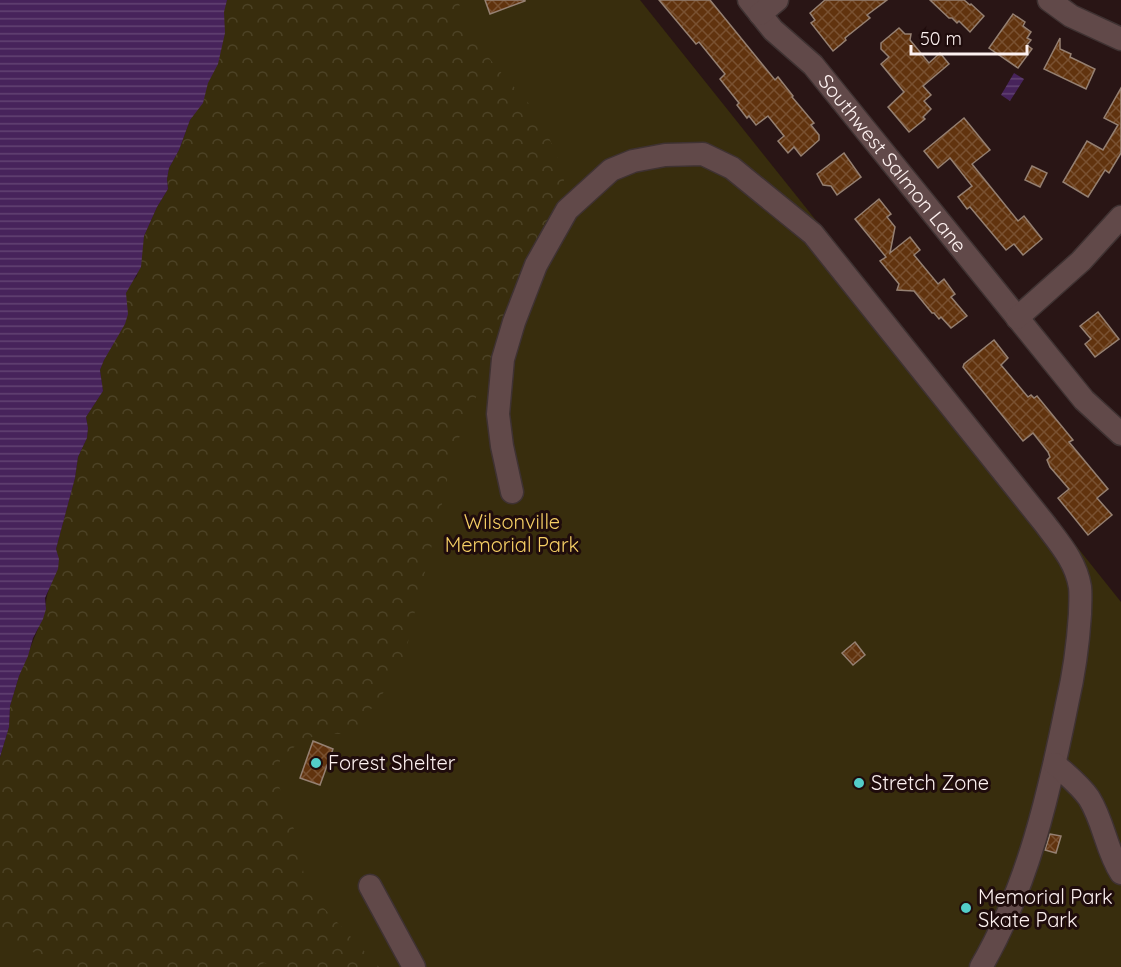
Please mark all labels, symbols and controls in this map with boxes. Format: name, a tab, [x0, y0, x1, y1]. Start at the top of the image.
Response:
scale bar	[911, 18, 1026, 56]
text: 50 m	[920, 27, 962, 50]
street label: Southwest Salmon Lane	[813, 69, 972, 257]
park label: Wilsonville Memorial Park	[445, 509, 579, 557]
place label: Forest Shelter	[328, 750, 456, 775]
marker: Forest Shelter	[309, 756, 323, 770]
place label: Stretch Zone	[871, 770, 989, 795]
marker: Stretch Zone	[852, 776, 866, 790]
place label: Memorial Park Skate Park	[978, 884, 1113, 932]
marker: Memorial Park Skate Park	[959, 901, 973, 915]

